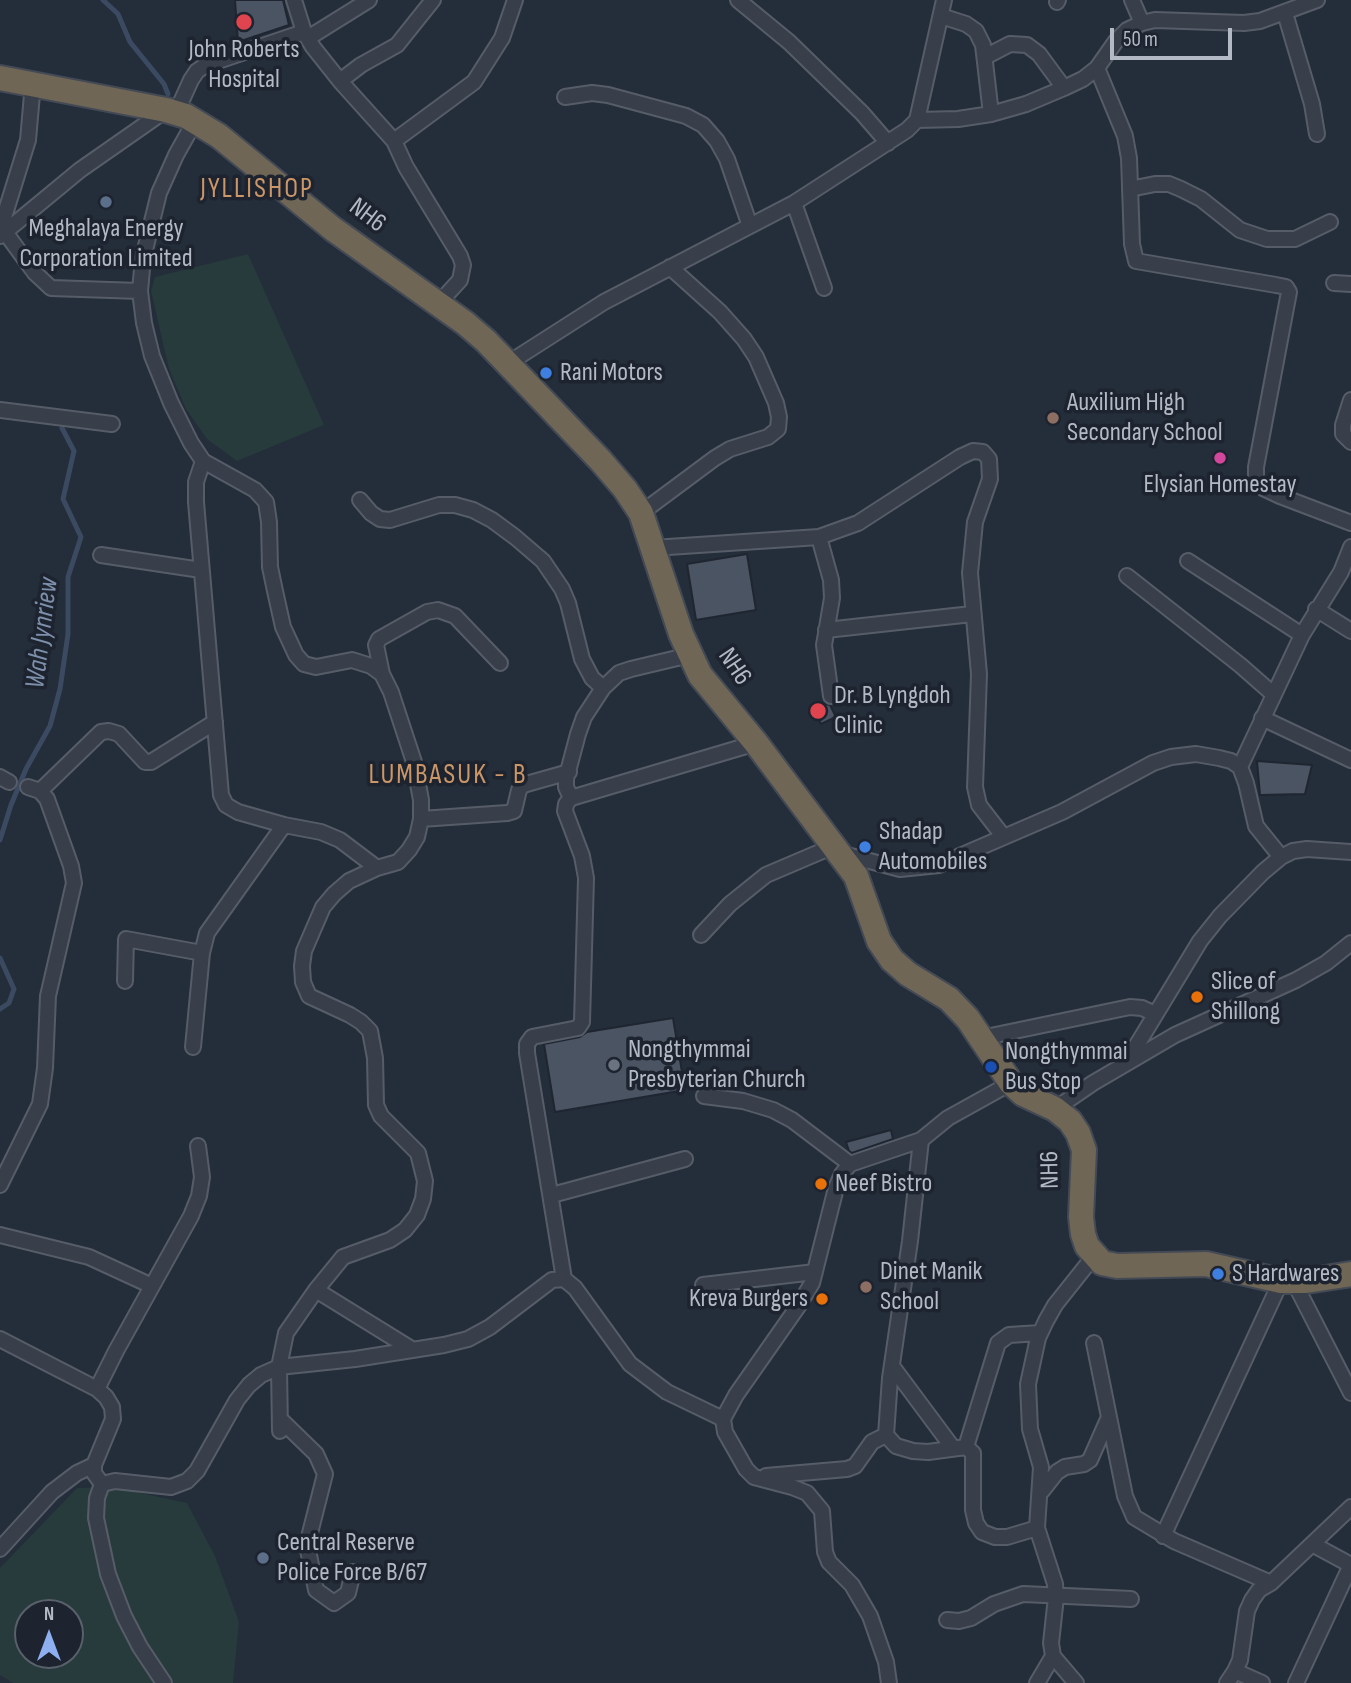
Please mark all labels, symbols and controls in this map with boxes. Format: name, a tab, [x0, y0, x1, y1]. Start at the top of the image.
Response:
marker: John Roberts Hospital	[234, 12, 254, 32]
scale bar	[1113, 14, 1236, 58]
text: 50 m	[1123, 27, 1158, 52]
place label: John Roberts Hospital	[188, 34, 300, 96]
district label: JYLLISHOP	[201, 173, 313, 207]
street label: NH6	[342, 192, 392, 240]
marker: Meghalaya Energy Corporation Limited	[98, 194, 114, 210]
place label: Meghalaya Energy Corporation Limited	[19, 213, 193, 274]
place label: Rani Motors	[560, 357, 663, 389]
marker: Rani Motors	[538, 365, 554, 381]
place label: Auxilium High Secondary School	[1067, 387, 1223, 448]
marker: Auxilium High Secondary School	[1045, 410, 1061, 426]
marker: Elysian Homestay	[1212, 450, 1228, 466]
place label: Elysian Homestay	[1143, 469, 1297, 501]
water label: Wah Jynriew	[20, 575, 66, 691]
street label: NH6	[710, 643, 758, 691]
place label: Dr. B Lyngdoh Clinic	[834, 680, 951, 742]
marker: Dr. B Lyngdoh Clinic	[808, 701, 828, 721]
district label: LUMBASUK - B	[370, 759, 526, 793]
place label: Shadap Automobiles	[879, 816, 987, 878]
marker: Shadap Automobiles	[857, 839, 873, 855]
place label: Slice of Shillong	[1211, 966, 1280, 1028]
marker: Slice of Shillong	[1189, 989, 1205, 1005]
place label: Nongthymmai Presbyterian Church	[628, 1034, 806, 1096]
place label: Nongthymmai Bus Stop	[1005, 1036, 1128, 1098]
marker: Nongthymmai Presbyterian Church	[606, 1057, 622, 1073]
marker: Nongthymmai Bus Stop	[983, 1059, 999, 1075]
street label: NH6	[1035, 1151, 1067, 1189]
place label: Neef Bistro	[835, 1168, 932, 1200]
marker: Neef Bistro	[813, 1176, 829, 1192]
place label: Dinet Manik School	[880, 1256, 983, 1318]
place label: S Hardwares	[1232, 1258, 1339, 1290]
marker: S Hardwares	[1210, 1266, 1226, 1282]
marker: Dinet Manik School	[858, 1279, 874, 1295]
place label: Kreva Burgers	[689, 1283, 808, 1315]
marker: Kreva Burgers	[814, 1291, 830, 1307]
place label: Central Reserve Police Force B/67	[277, 1527, 427, 1588]
marker: Central Reserve Police Force B/67	[255, 1550, 271, 1566]
north arrow	[14, 1599, 84, 1669]
text: N	[44, 1603, 54, 1626]

